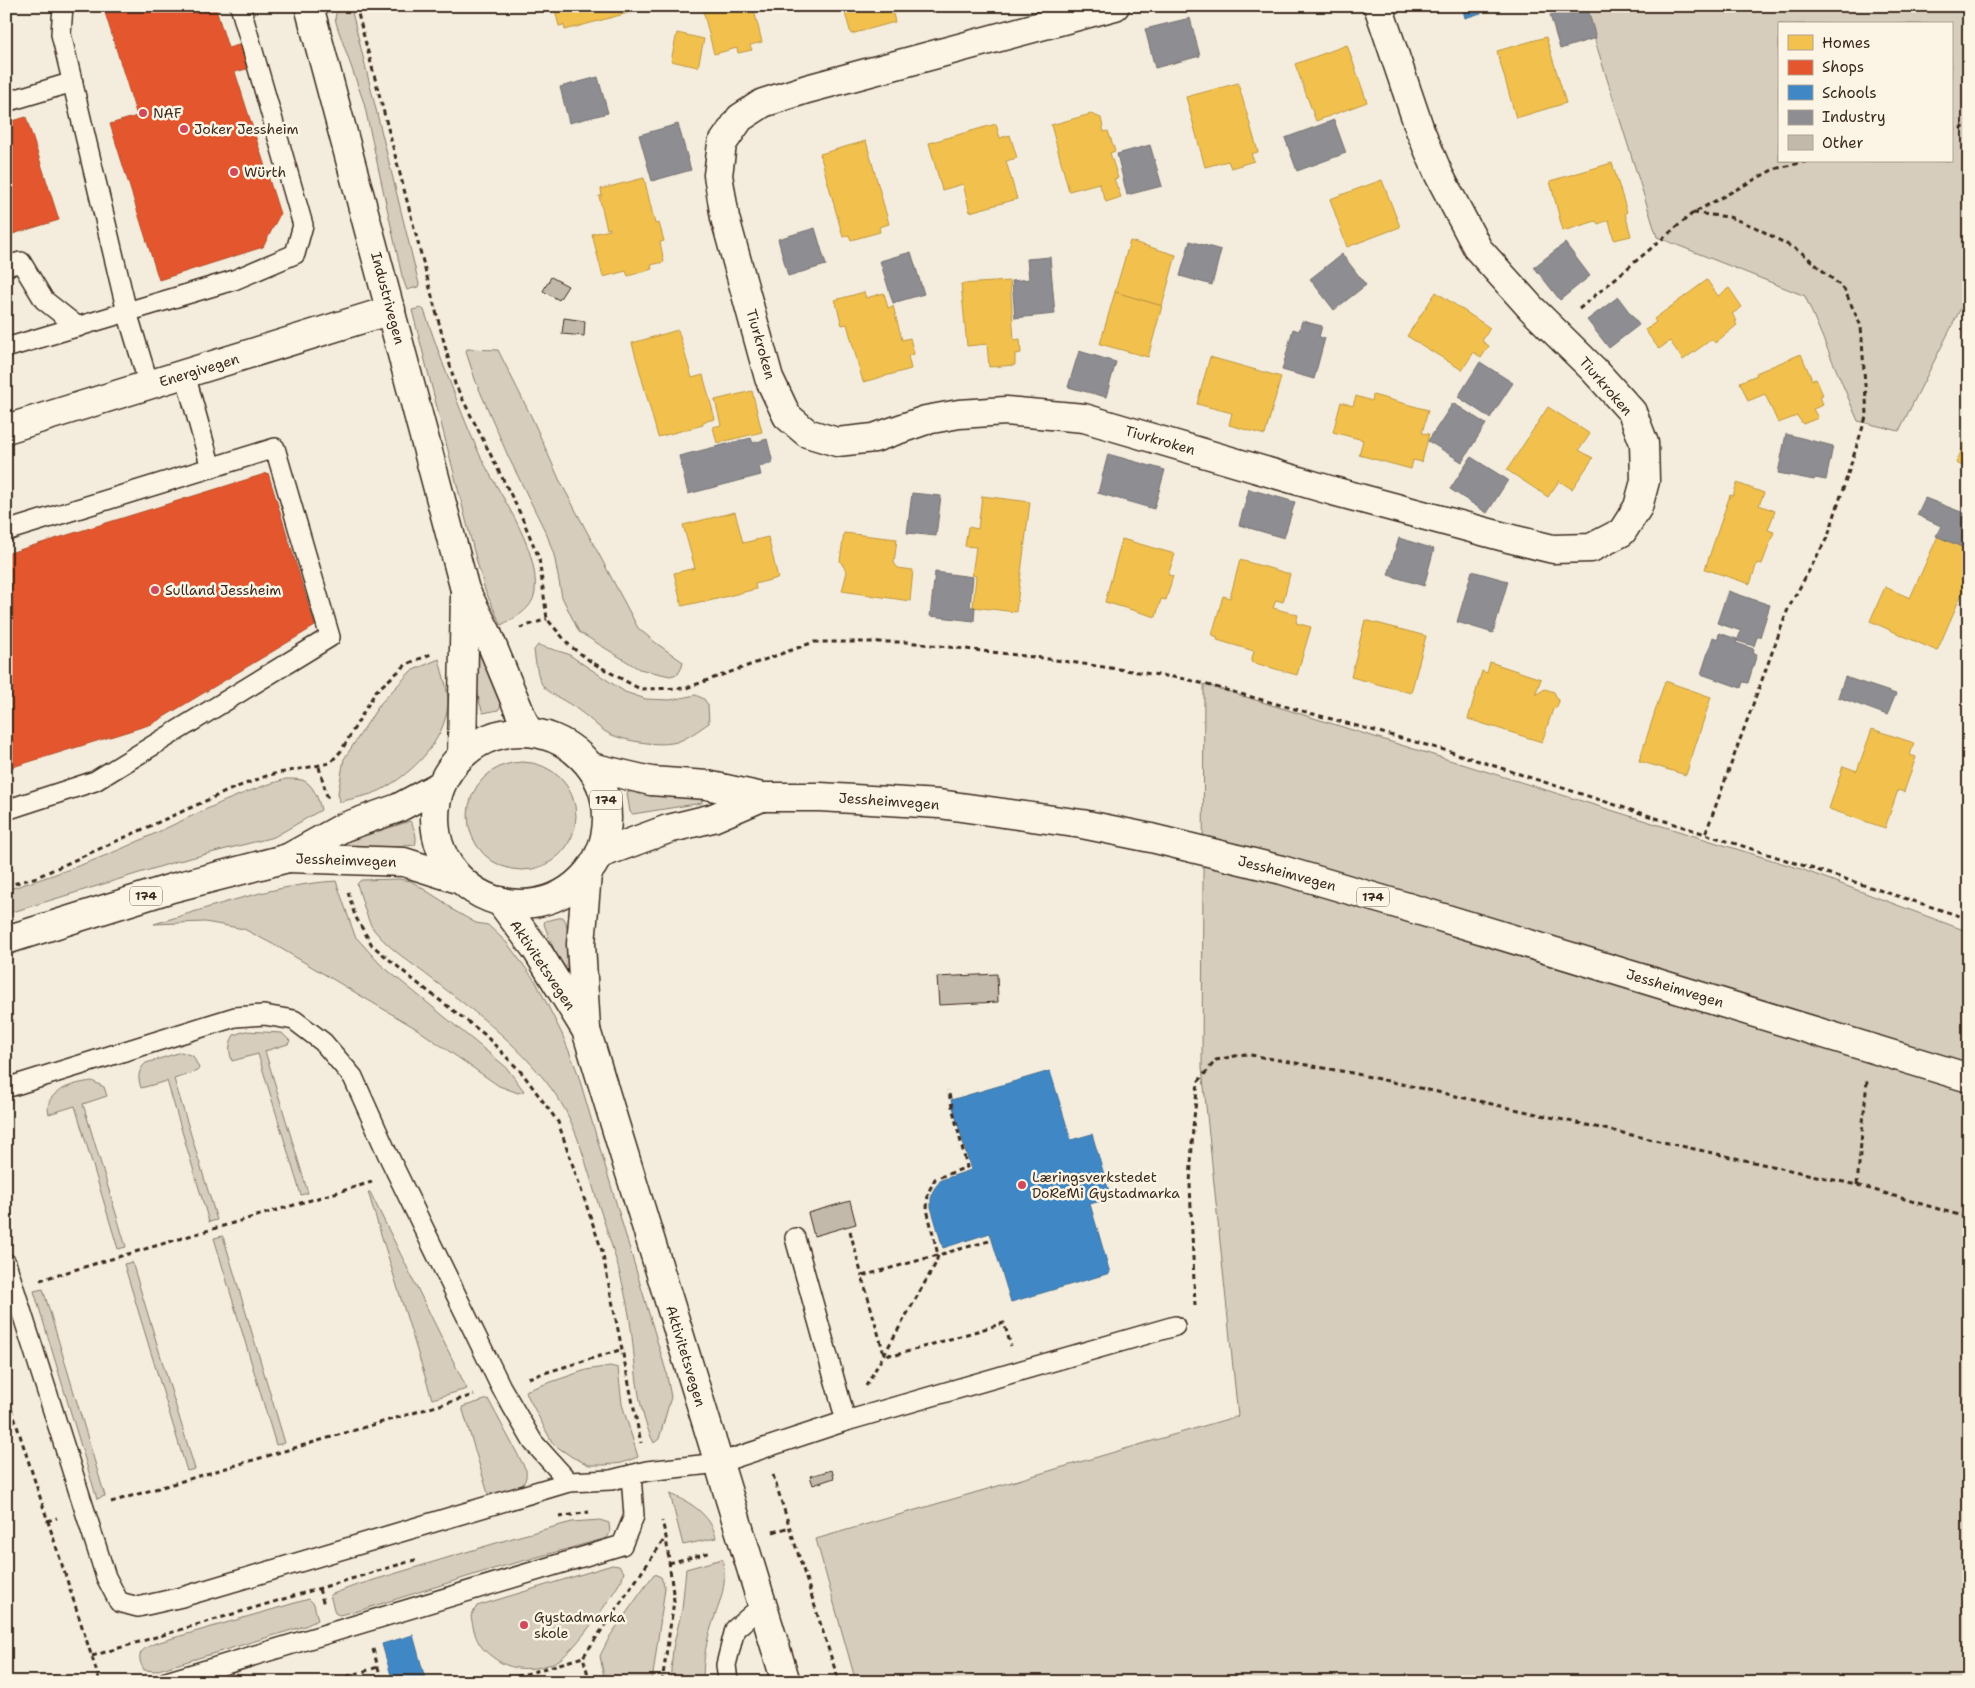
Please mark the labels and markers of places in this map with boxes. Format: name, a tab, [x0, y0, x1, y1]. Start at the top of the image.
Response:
place label: NAF	[153, 104, 182, 122]
marker: NAF	[137, 107, 149, 119]
place label: Joker Jessheim	[194, 120, 299, 138]
marker: Joker Jessheim	[178, 123, 190, 135]
place label: Würth	[244, 163, 286, 181]
marker: Würth	[228, 166, 240, 178]
place label: Sulland Jessheim	[165, 581, 281, 599]
marker: Sulland Jessheim	[149, 584, 161, 596]
place label: Læringsverkstedet DoReMi Gystadmarka	[1032, 1168, 1180, 1202]
marker: Læringsverkstedet DoReMi Gystadmarka	[1016, 1179, 1028, 1191]
place label: Gystadmarka skole	[534, 1608, 626, 1642]
marker: Gystadmarka skole	[518, 1619, 530, 1631]

